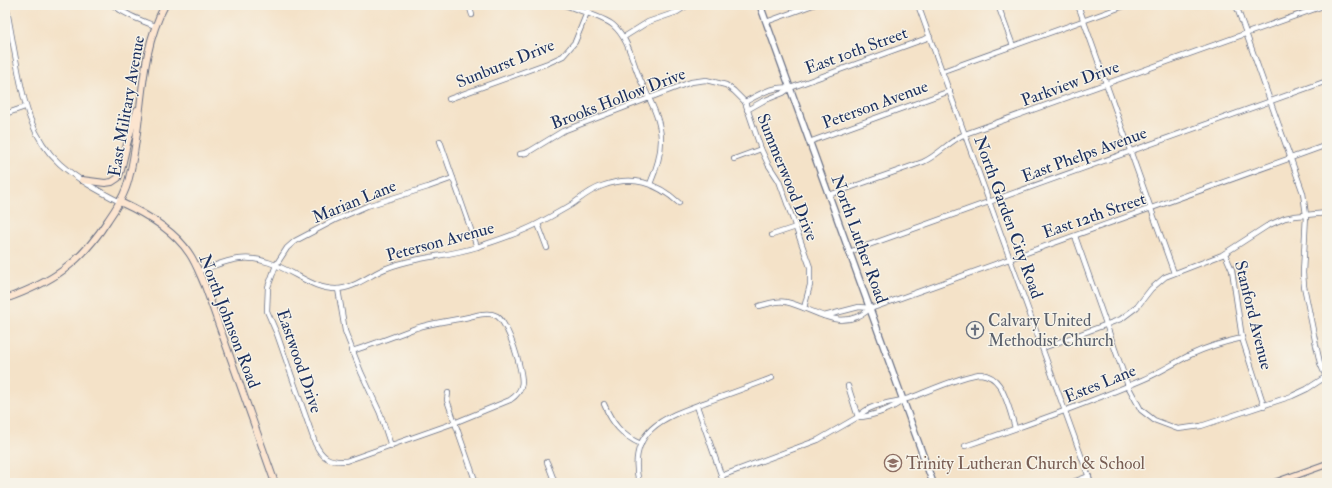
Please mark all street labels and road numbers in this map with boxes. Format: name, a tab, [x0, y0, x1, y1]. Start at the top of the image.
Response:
street label: East 10th Street	[802, 22, 911, 79]
street label: East Military Avenue	[104, 34, 150, 178]
street label: Sunburst Drive	[453, 34, 557, 93]
street label: Parkview Drive	[1018, 56, 1122, 111]
street label: Brooks Hollow Drive	[548, 63, 688, 134]
street label: Peterson Avenue	[819, 76, 931, 133]
street label: Summerwood Drive	[752, 110, 823, 244]
street label: East Phelps Avenue	[1019, 122, 1150, 188]
street label: North Garden City Road	[968, 133, 1048, 302]
street label: North Luther Road	[827, 172, 893, 307]
street label: Marian Lane	[309, 175, 399, 228]
street label: East 12th Street	[1040, 188, 1149, 243]
street label: Peterson Avenue	[384, 217, 497, 266]
street label: North Johnson Road	[193, 251, 265, 392]
street label: Stanford Avenue	[1230, 258, 1277, 372]
street label: Eastwood Drive	[272, 307, 327, 416]
street label: Estes Lane	[1061, 360, 1139, 407]

